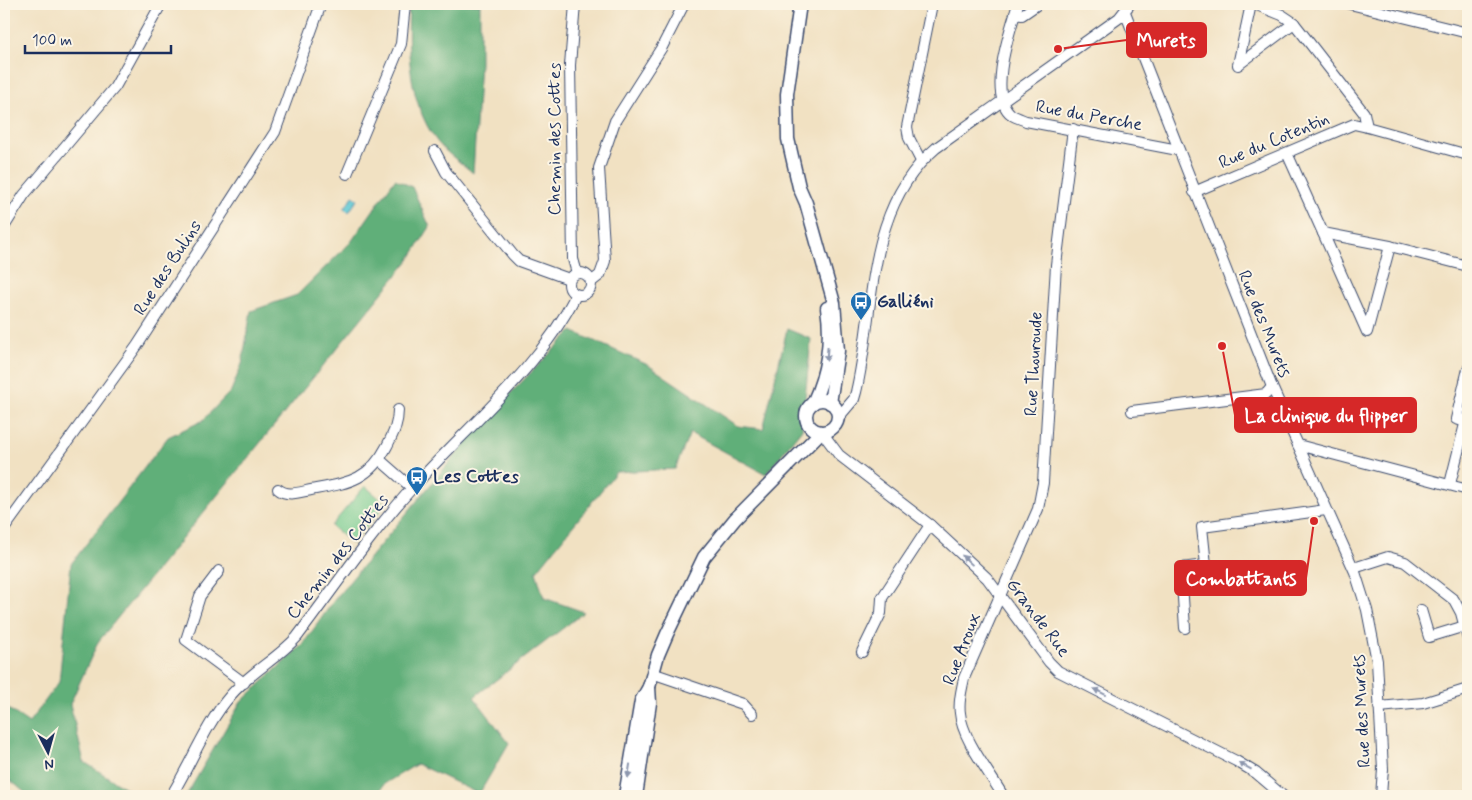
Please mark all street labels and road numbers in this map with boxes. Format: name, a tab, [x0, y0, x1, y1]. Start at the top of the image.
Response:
street label: Chemin des Cottes	[543, 62, 567, 216]
street label: Rue du Perche	[1034, 95, 1144, 137]
street label: Rue du Cotentin	[1215, 107, 1333, 175]
street label: Rue des Bulins	[128, 216, 208, 320]
street label: Rue des Murets	[1232, 267, 1296, 381]
street label: Rue Thouroude	[1019, 311, 1049, 417]
street label: Chemin des Cottes	[281, 489, 395, 625]
street label: Grande Rue	[1000, 574, 1076, 662]
street label: Rue Aroux	[937, 609, 987, 689]
street label: Rue des Murets	[1347, 654, 1377, 768]

